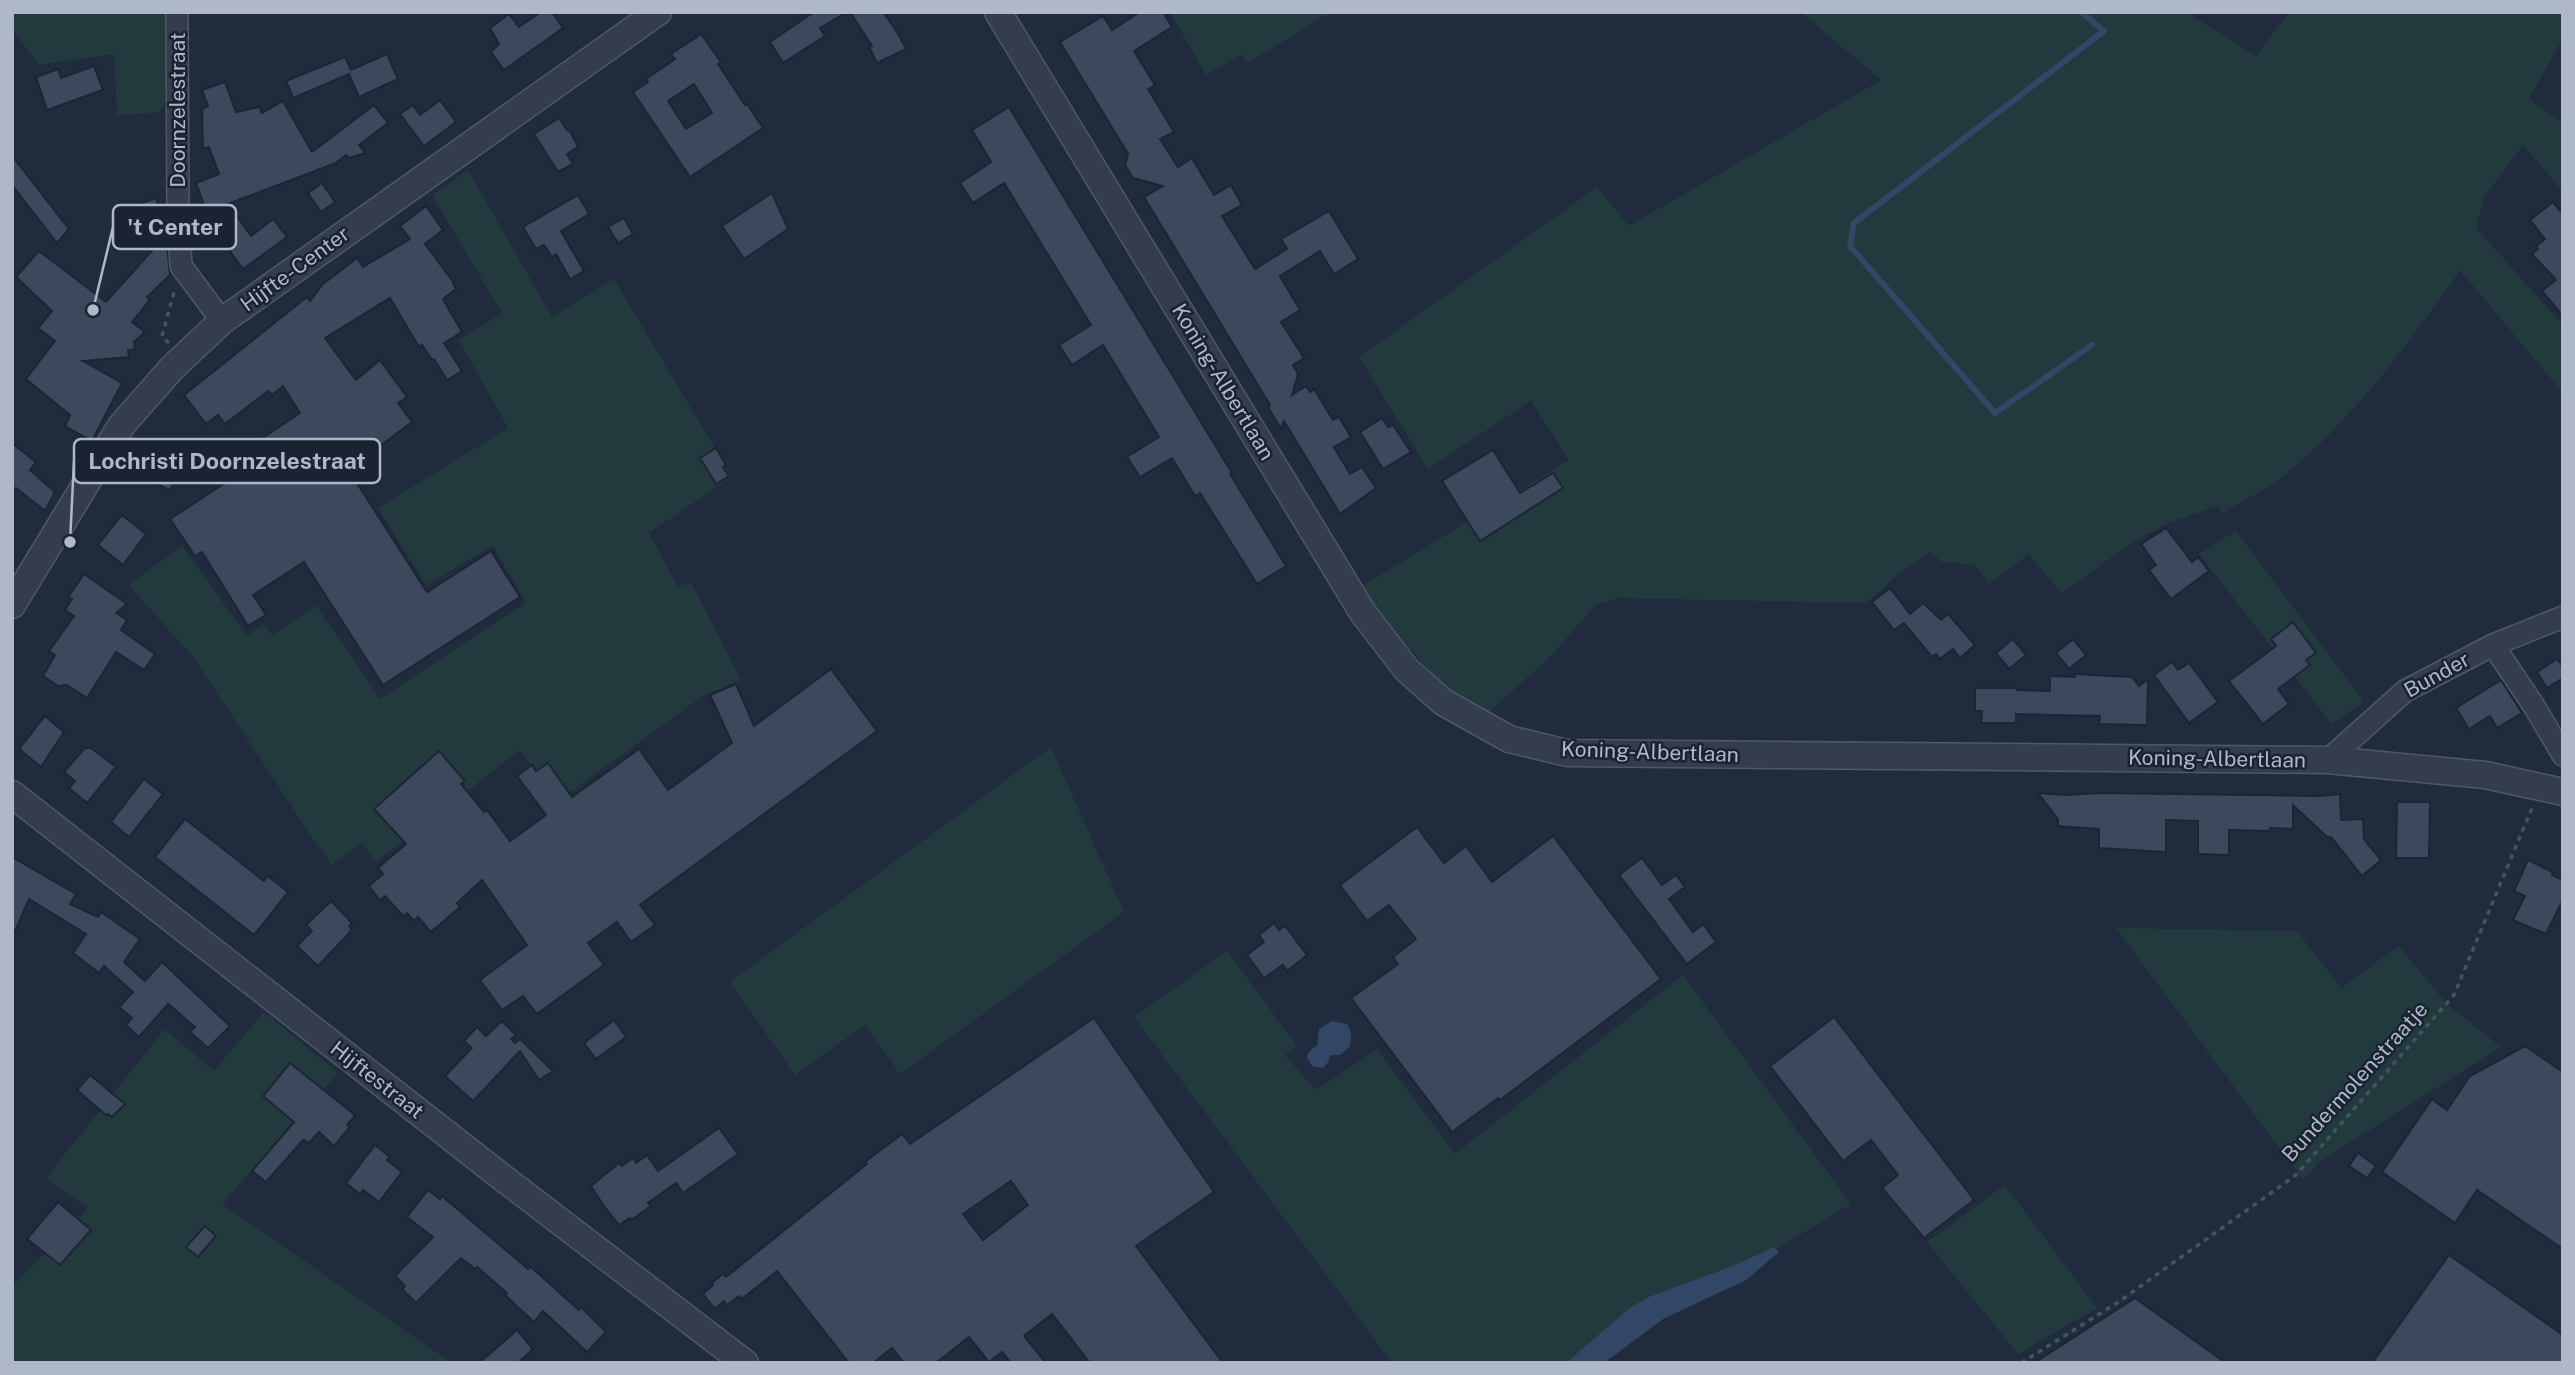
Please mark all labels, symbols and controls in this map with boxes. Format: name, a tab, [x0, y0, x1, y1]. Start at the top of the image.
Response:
street label: Doornzelestraat	[165, 32, 190, 188]
callout: 't Center	[113, 205, 236, 249]
text: 't Center	[127, 213, 223, 240]
street label: Hijfte-Center	[235, 221, 354, 316]
street label: Koning-Albertlaan	[1167, 299, 1280, 464]
callout: Lochristi Doornzelestraat	[74, 439, 380, 483]
text: Lochristi Doornzelestraat	[88, 447, 366, 474]
street label: Bunder	[2400, 646, 2474, 703]
street label: Koning-Albertlaan	[1561, 736, 1739, 767]
street label: Koning-Albertlaan	[2128, 744, 2306, 773]
street label: Bundermolenstraatje	[2276, 997, 2433, 1166]
street label: Hijftestraat	[326, 1035, 429, 1124]

